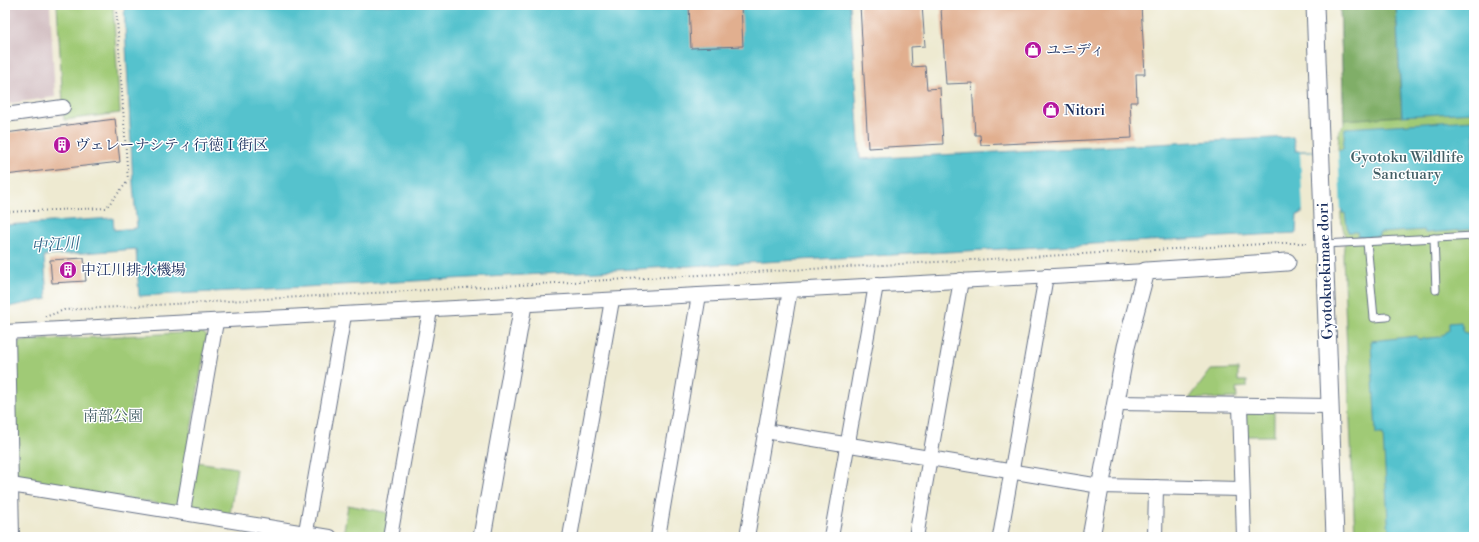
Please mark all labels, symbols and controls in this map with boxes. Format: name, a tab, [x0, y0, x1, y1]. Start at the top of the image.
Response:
shop icon: ユニディ	[1023, 40, 1043, 60]
place label: ユニディ	[1046, 41, 1105, 60]
shop icon: Nitori	[1041, 100, 1061, 120]
place label: Nitori	[1064, 101, 1105, 120]
building icon: ヴェレーナシティ行徳Ⅰ街区	[52, 135, 72, 155]
place label: ヴェレーナシティ行徳Ⅰ街区	[75, 136, 268, 155]
park label: Gyotoku Wildlife Sanctuary	[1351, 148, 1463, 184]
street label: Gyotokuekimae dori	[1314, 202, 1337, 340]
water label: 中江川	[30, 233, 82, 257]
building icon: 中江川排水機場	[58, 260, 78, 280]
place label: 中江川排水機場	[81, 261, 186, 280]
park label: 南部公園	[83, 407, 143, 426]

